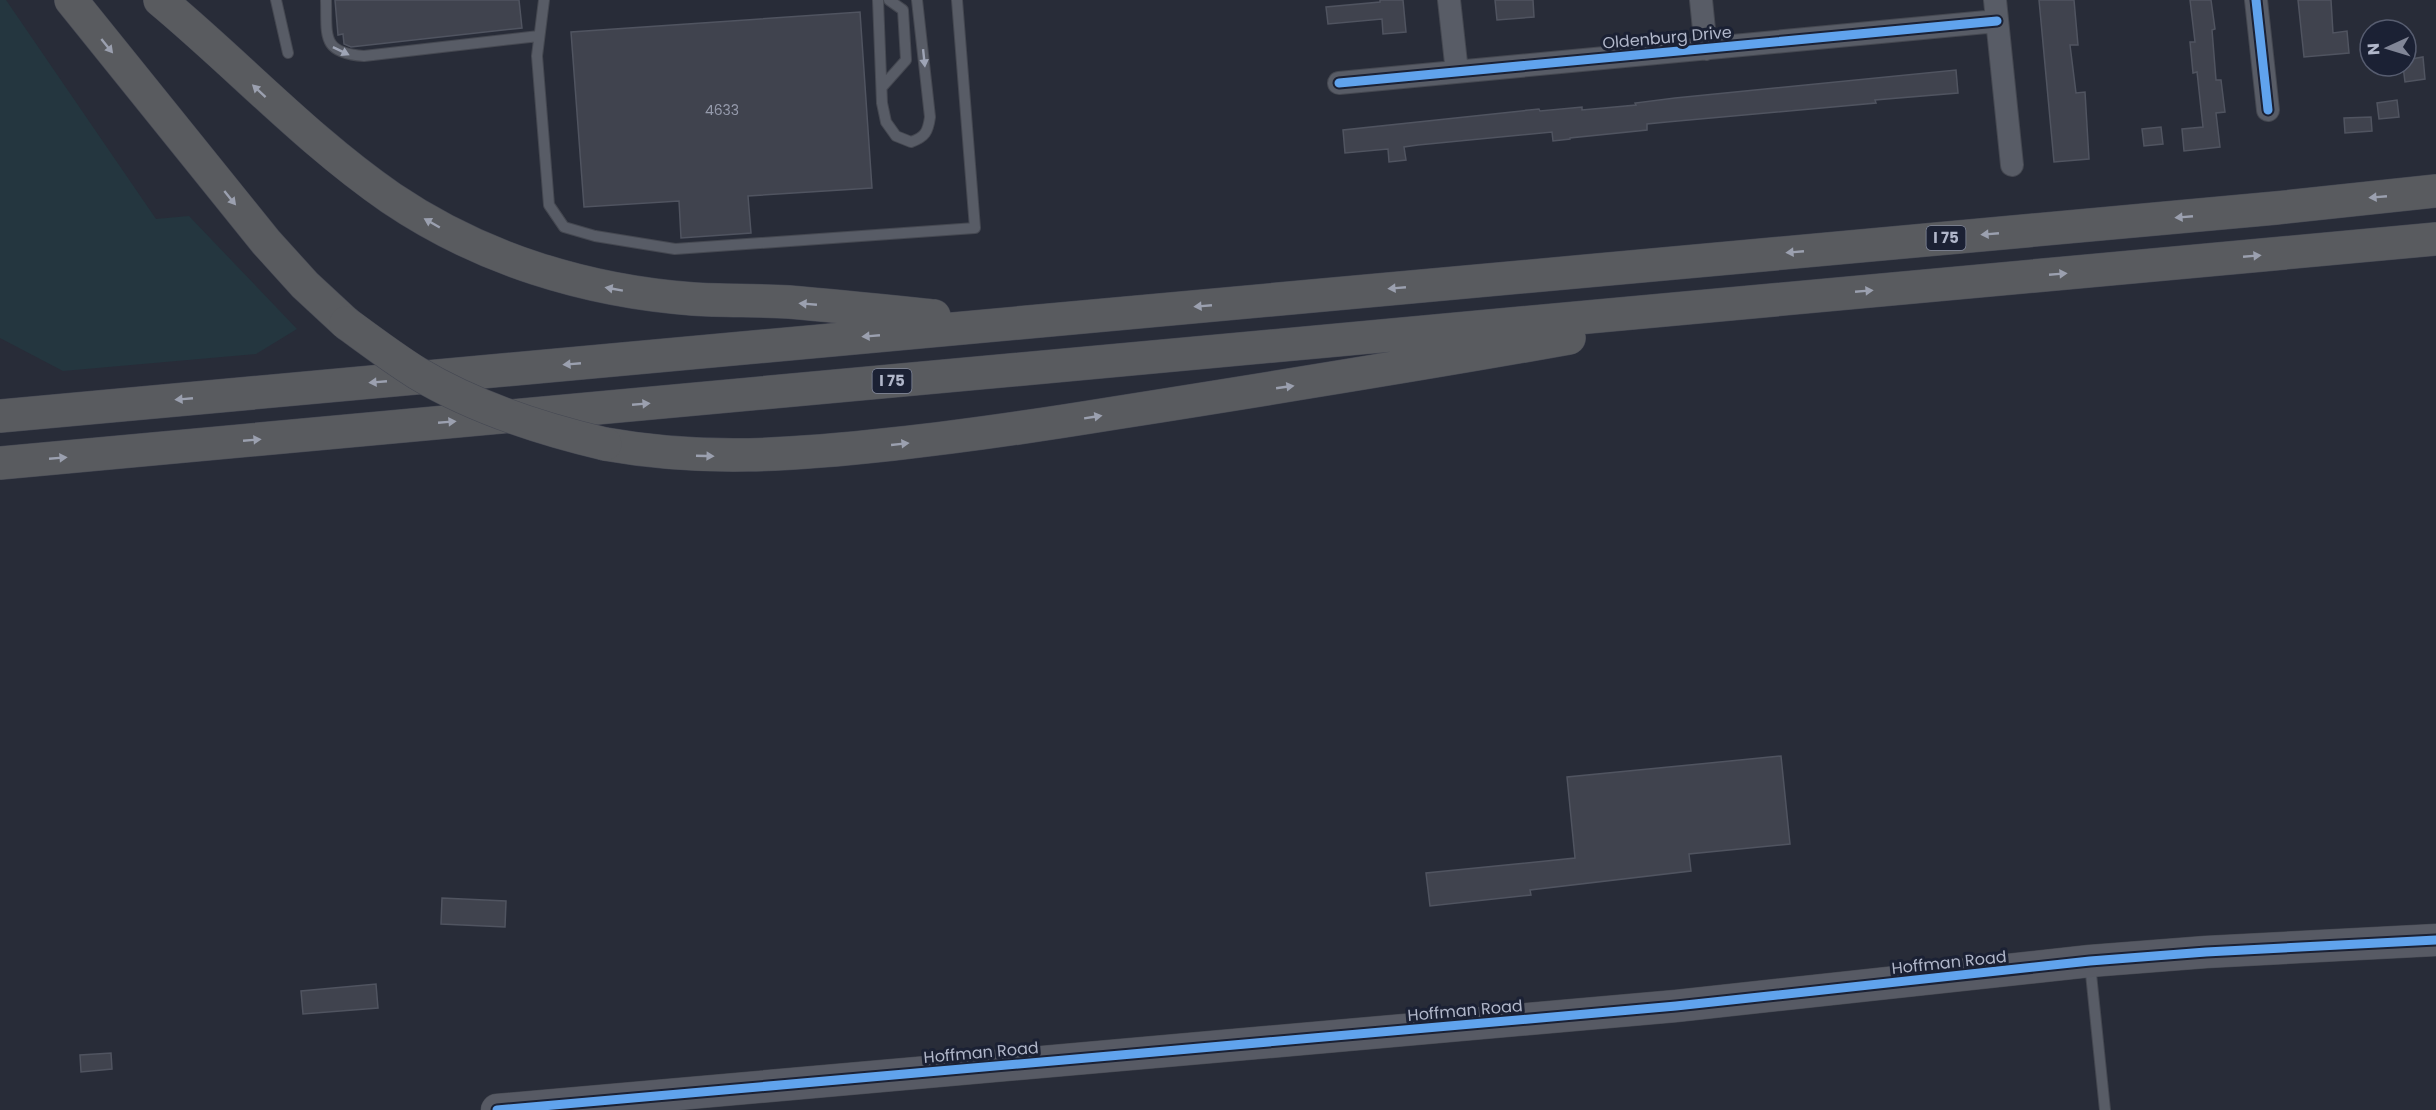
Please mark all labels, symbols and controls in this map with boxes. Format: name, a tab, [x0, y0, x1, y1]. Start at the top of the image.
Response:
north arrow	[2358, 18, 2418, 78]
street label: Oldenburg Drive	[1601, 20, 1733, 55]
one-way arrow	[101, 38, 113, 53]
text: N	[2362, 42, 2385, 56]
one-way arrow	[332, 45, 350, 55]
one-way arrow	[919, 49, 928, 68]
one-way arrow	[253, 84, 267, 98]
house number: 4633	[705, 100, 739, 120]
one-way arrow	[223, 190, 235, 205]
one-way arrow	[2368, 192, 2387, 202]
one-way arrow	[2174, 212, 2193, 222]
one-way arrow	[423, 218, 440, 228]
road number: I 75	[1926, 226, 1966, 250]
one-way arrow	[1980, 229, 1999, 239]
one-way arrow	[1786, 247, 1805, 257]
one-way arrow	[2243, 251, 2262, 261]
one-way arrow	[2049, 269, 2068, 278]
one-way arrow	[1387, 283, 1406, 293]
one-way arrow	[605, 284, 624, 293]
one-way arrow	[1854, 286, 1873, 296]
one-way arrow	[799, 299, 818, 309]
one-way arrow	[1193, 301, 1212, 311]
one-way arrow	[862, 331, 881, 341]
one-way arrow	[563, 359, 582, 369]
road number: I 75	[872, 369, 912, 393]
one-way arrow	[369, 377, 388, 387]
one-way arrow	[1276, 382, 1295, 391]
one-way arrow	[174, 394, 193, 404]
one-way arrow	[631, 399, 650, 409]
one-way arrow	[1083, 412, 1102, 421]
one-way arrow	[437, 417, 456, 427]
one-way arrow	[243, 435, 262, 445]
one-way arrow	[890, 439, 909, 449]
one-way arrow	[696, 451, 715, 461]
one-way arrow	[49, 453, 68, 463]
street label: Hoffman Road	[1891, 945, 2008, 980]
street label: Hoffman Road	[1407, 994, 1523, 1027]
street label: Hoffman Road	[923, 1036, 1039, 1069]

